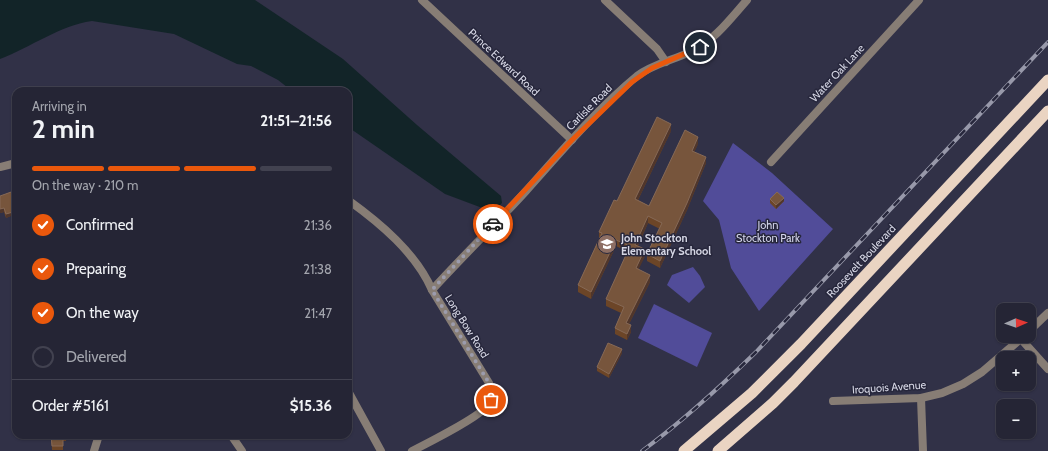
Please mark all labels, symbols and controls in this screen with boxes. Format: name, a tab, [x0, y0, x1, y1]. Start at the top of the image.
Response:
street label: Prince Edward Road	[466, 25, 542, 99]
pin	[683, 30, 717, 64]
icon: home	[689, 36, 711, 58]
street label: Water Oak Lane	[807, 41, 868, 105]
street label: Carlisle Road	[563, 81, 615, 133]
text: Arriving in	[32, 98, 87, 114]
text: 21:51–21:56	[260, 112, 332, 130]
text: 2 min	[32, 113, 95, 145]
text: On the way · 210 m	[32, 177, 138, 193]
courier	[473, 204, 513, 244]
icon: car	[482, 213, 504, 235]
icon: check	[32, 214, 54, 236]
text: Confirmed	[66, 216, 134, 234]
text: 21:36	[304, 217, 332, 233]
park label: John Stockton Park	[736, 218, 800, 245]
street label: Roosevelt Boulevard	[824, 222, 898, 300]
place label: John Stockton Elementary School	[620, 231, 711, 258]
school or university icon: John Stockton Elementary School	[596, 233, 618, 255]
icon: check	[32, 258, 54, 280]
text: Preparing	[66, 260, 126, 278]
text: 21:38	[303, 261, 332, 277]
street label: Long Bow Road	[442, 292, 492, 360]
icon: check	[32, 302, 54, 324]
north arrow	[996, 303, 1036, 343]
map controls	[996, 303, 1036, 439]
text: On the way	[66, 304, 139, 322]
text: 21:47	[304, 305, 332, 321]
text: Delivered	[66, 348, 127, 366]
button: +	[996, 351, 1036, 391]
street label: Iroquois Avenue	[851, 377, 927, 397]
pin	[474, 383, 508, 417]
icon: bag	[480, 389, 502, 411]
text: Order #5161	[32, 397, 109, 415]
text: $15.36	[290, 397, 332, 415]
button: −	[996, 399, 1036, 439]

